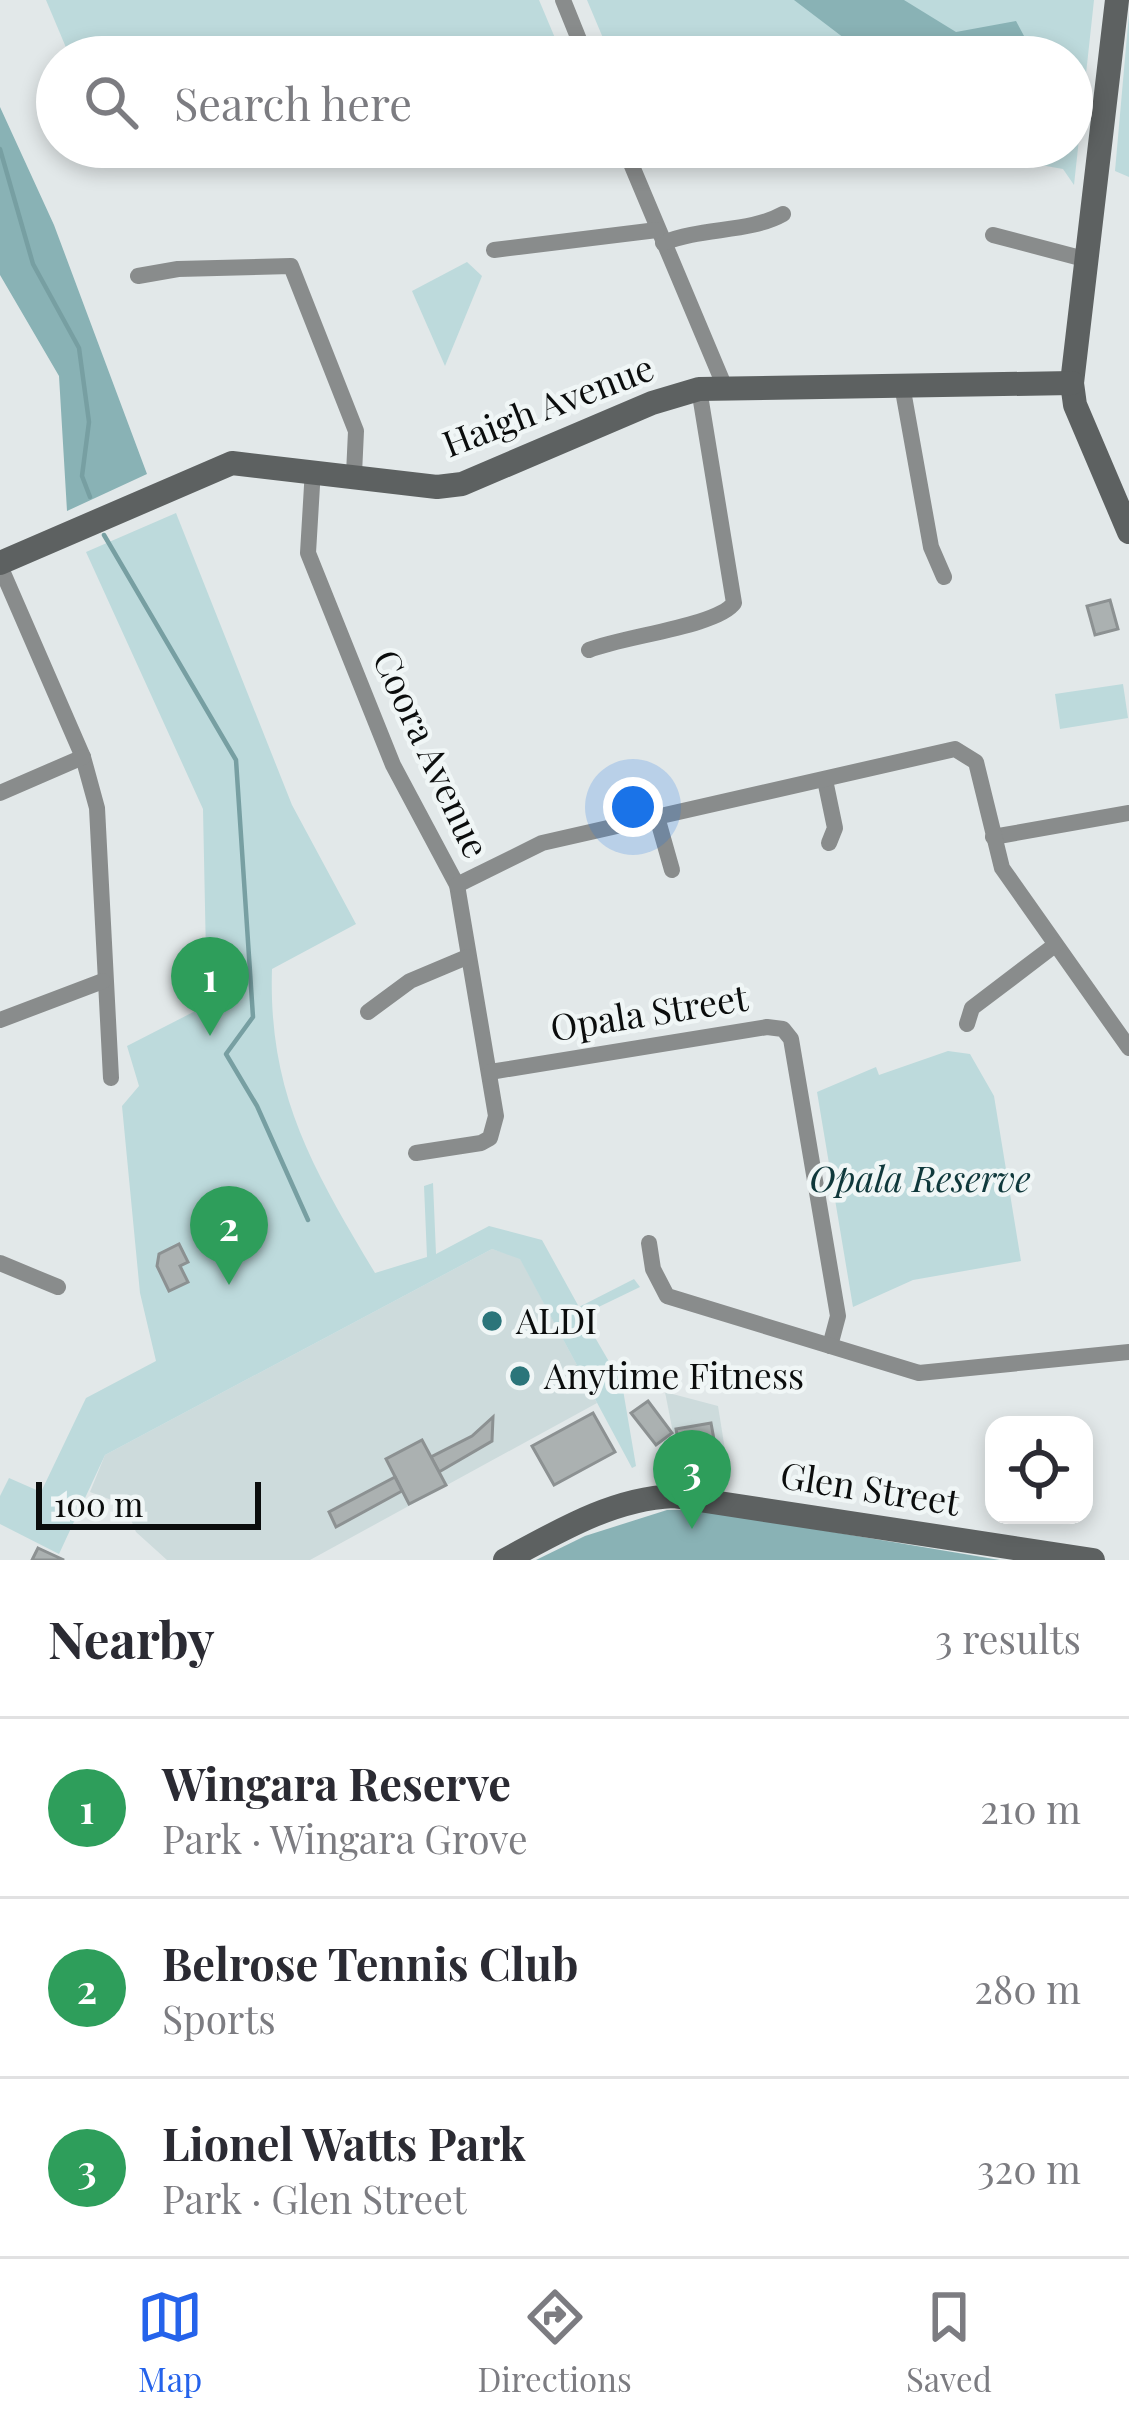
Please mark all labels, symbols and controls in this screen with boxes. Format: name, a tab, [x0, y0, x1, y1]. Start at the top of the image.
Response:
search box	[36, 36, 1093, 168]
icon: search	[78, 69, 144, 135]
text: Search here	[174, 72, 412, 132]
street label: Haigh Avenue	[435, 342, 660, 466]
street label: Coora Avenue	[364, 641, 502, 865]
your location	[603, 777, 663, 837]
pin: 1	[171, 937, 249, 1036]
street label: Opala Street	[547, 972, 752, 1050]
park label: Opala Reserve	[809, 1153, 1031, 1201]
pin: 2	[190, 1186, 268, 1285]
place label: ALDI	[515, 1295, 597, 1343]
marker: ALDI	[479, 1308, 505, 1334]
place label: Anytime Fitness	[543, 1350, 804, 1398]
marker: Anytime Fitness	[507, 1363, 533, 1389]
map controls	[985, 1416, 1093, 1524]
button: locate	[985, 1416, 1093, 1524]
pin: 3	[653, 1430, 731, 1529]
street label: Glen Street	[777, 1449, 964, 1525]
scale bar	[36, 1476, 261, 1529]
text: 100 m	[54, 1481, 143, 1525]
text: Nearby	[48, 1604, 214, 1672]
text: 3 results	[935, 1612, 1081, 1664]
text: Wingara Reserve	[162, 1752, 511, 1812]
text: 1	[80, 1782, 94, 1834]
text: 210 m	[980, 1782, 1081, 1834]
text: Park · Wingara Grove	[162, 1812, 528, 1864]
text: Belrose Tennis Club	[162, 1932, 578, 1992]
text: 2	[77, 1962, 97, 2014]
text: 280 m	[974, 1962, 1081, 2014]
text: Sports	[162, 1992, 276, 2044]
text: Lionel Watts Park	[162, 2112, 526, 2172]
text: 3	[77, 2142, 97, 2194]
text: 320 m	[977, 2142, 1081, 2194]
text: Park · Glen Street	[162, 2172, 467, 2224]
tab: Map	[137, 2284, 203, 2400]
tab: Directions	[477, 2284, 632, 2400]
tab: Saved	[906, 2284, 992, 2400]

